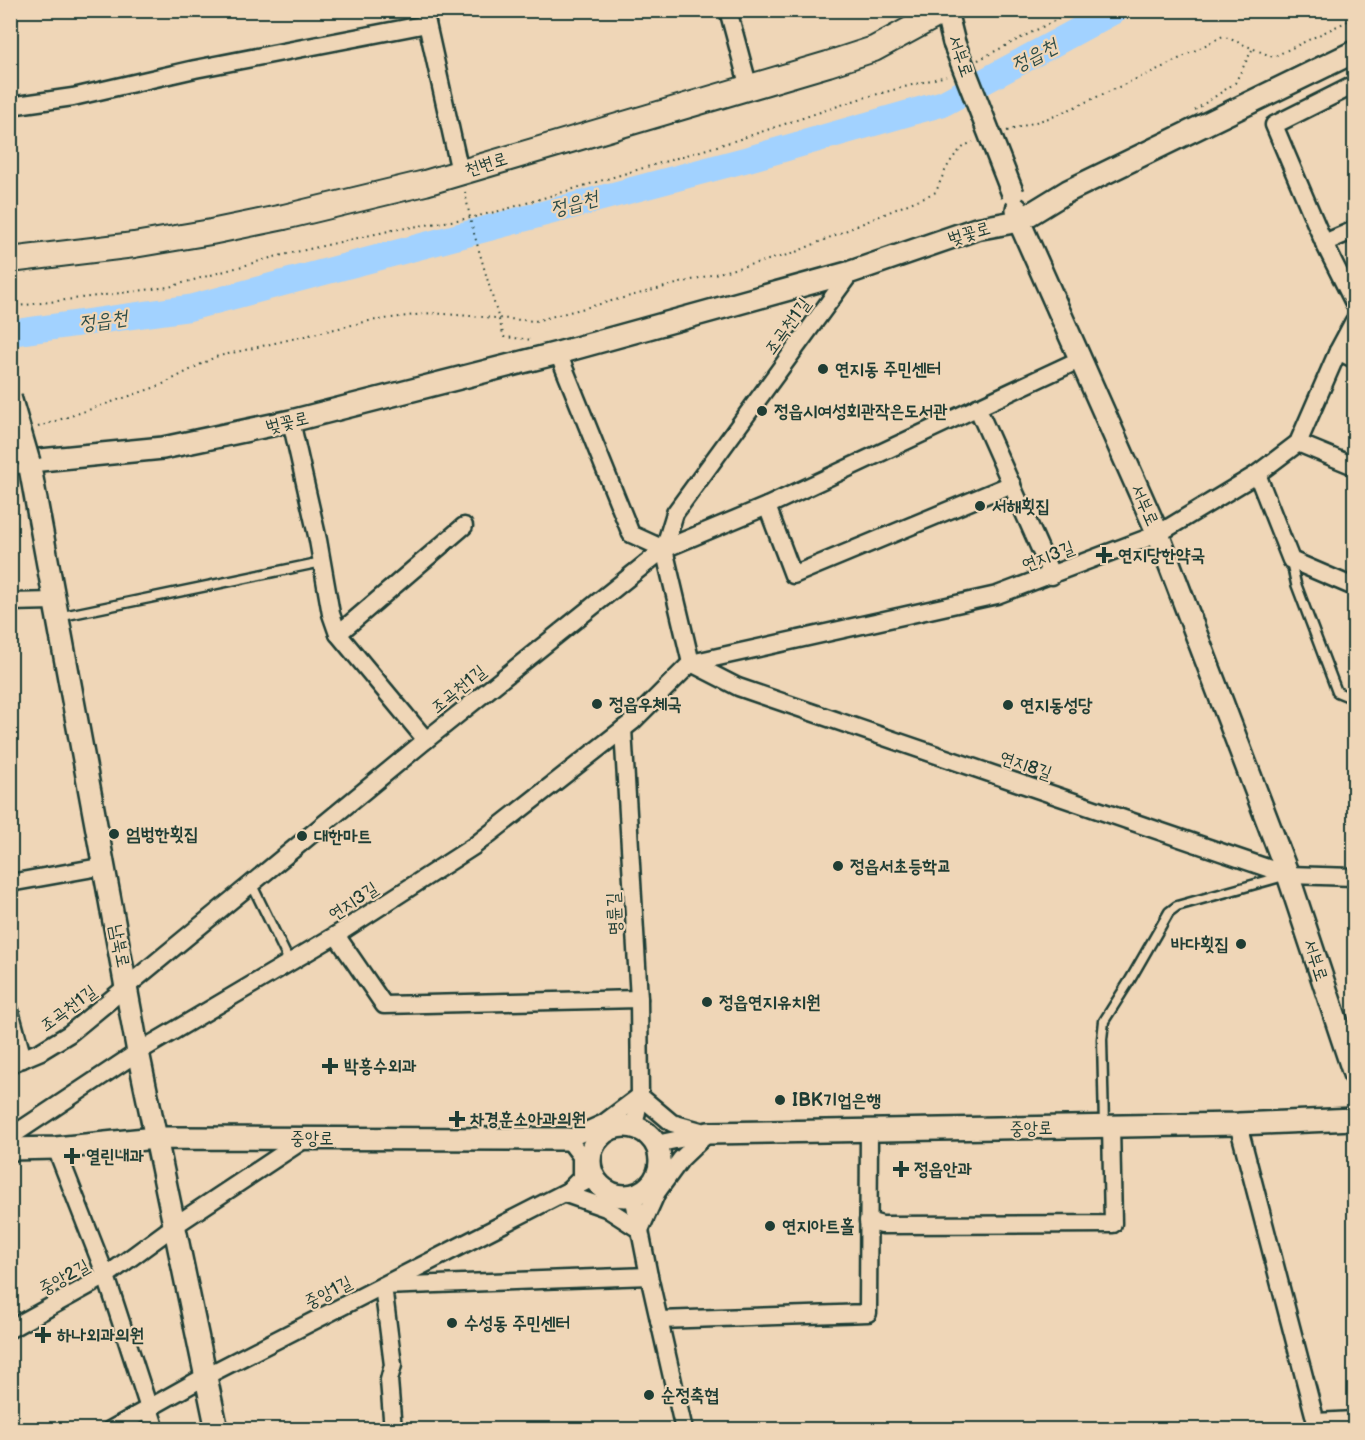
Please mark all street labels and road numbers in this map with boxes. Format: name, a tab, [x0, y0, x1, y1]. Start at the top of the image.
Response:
street label: 서부로	[944, 32, 978, 80]
street label: 천변로	[462, 148, 510, 181]
street label: 벚꽃로	[945, 217, 993, 250]
street label: 조곡천1길	[760, 293, 815, 359]
street label: 벚꽃로	[264, 407, 311, 438]
street label: 서부로	[1126, 481, 1163, 529]
street label: 연지3길	[1019, 537, 1078, 576]
street label: 조곡천1길	[426, 660, 491, 718]
street label: 연지8길	[997, 747, 1055, 784]
street label: 연지3길	[325, 877, 382, 925]
street label: 명륜길	[603, 891, 626, 936]
street label: 남북로	[105, 923, 134, 969]
street label: 서부로	[1299, 936, 1332, 984]
street label: 조곡천1길	[36, 981, 101, 1036]
street label: 중앙로	[1009, 1118, 1053, 1139]
street label: 중앙로	[290, 1128, 334, 1149]
street label: 중앙2길	[36, 1255, 93, 1300]
street label: 중앙1길	[301, 1271, 356, 1313]

